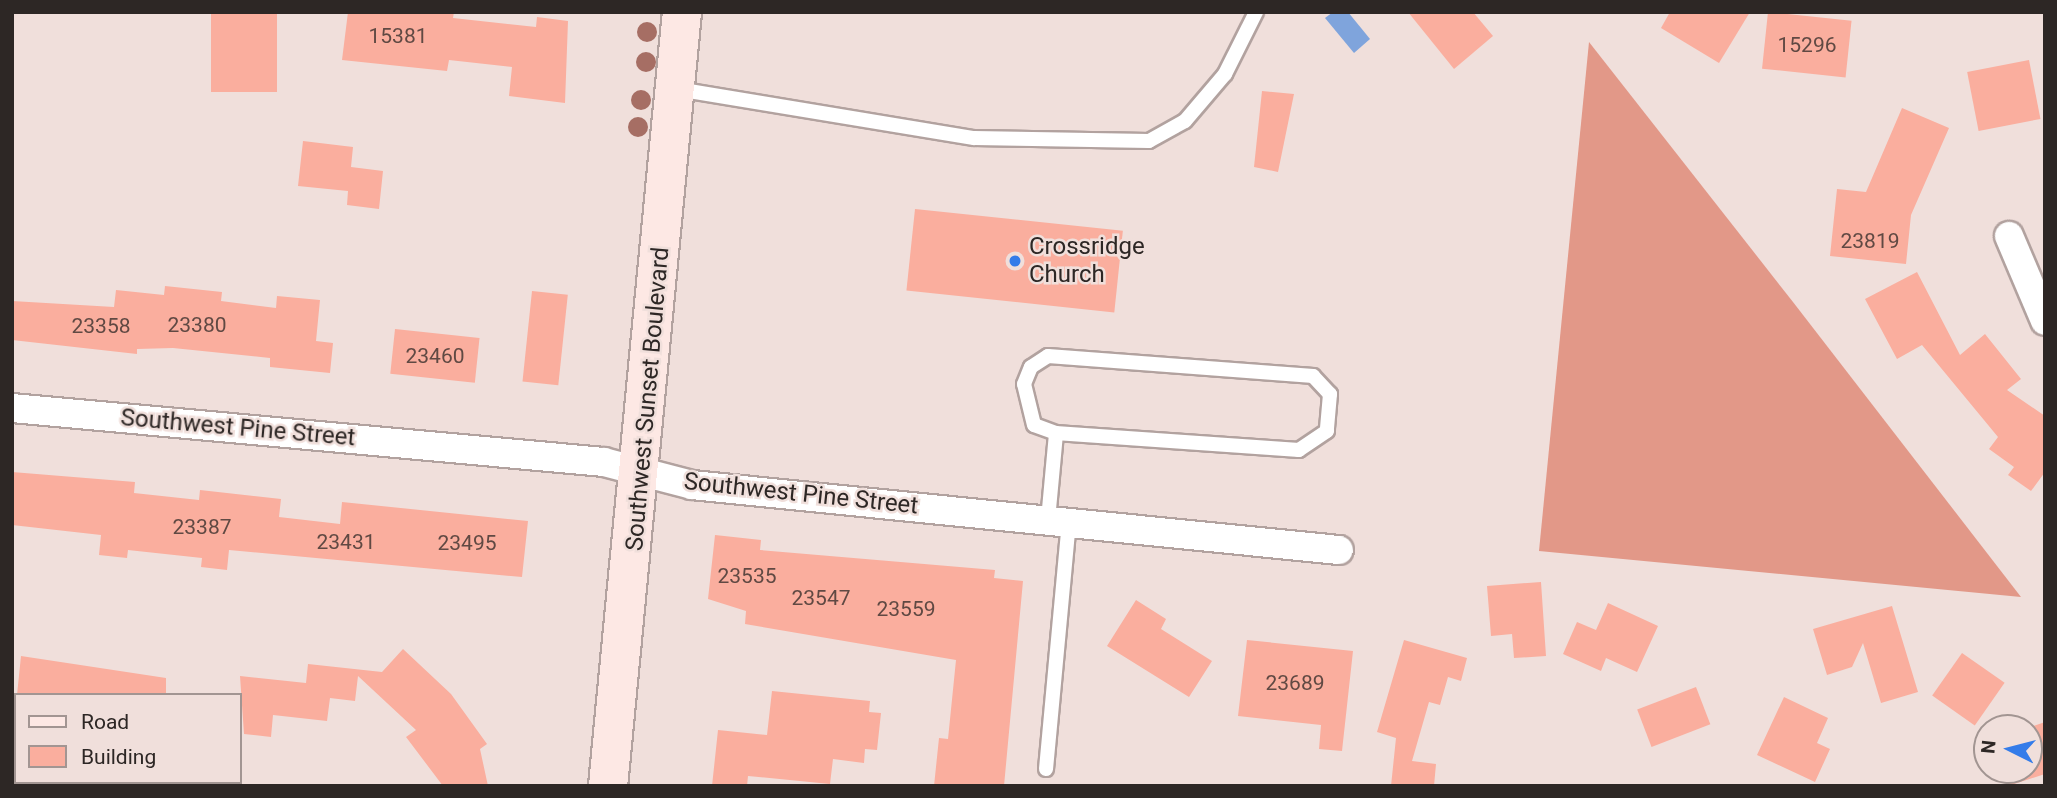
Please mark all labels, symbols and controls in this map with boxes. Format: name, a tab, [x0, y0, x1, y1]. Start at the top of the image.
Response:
house number: 15381	[368, 23, 428, 49]
house number: 15296	[1777, 32, 1837, 58]
house number: 23819	[1840, 228, 1900, 254]
place label: Crossridge Church	[1029, 233, 1145, 289]
street label: Southwest Sunset Boulevard	[620, 246, 676, 552]
marker: Crossridge Church	[1007, 253, 1023, 269]
house number: 23380	[167, 312, 227, 338]
house number: 23358	[71, 313, 131, 339]
house number: 23460	[405, 343, 465, 369]
street label: Southwest Pine Street	[119, 403, 357, 453]
street label: Southwest Pine Street	[682, 467, 920, 521]
house number: 23387	[172, 514, 232, 540]
house number: 23431	[316, 529, 376, 555]
house number: 23495	[437, 530, 497, 556]
house number: 23535	[717, 563, 777, 589]
house number: 23547	[791, 585, 851, 611]
house number: 23559	[876, 596, 936, 622]
house number: 23689	[1265, 670, 1325, 696]
legend	[14, 693, 242, 784]
text: Road	[81, 710, 129, 734]
north arrow	[1973, 714, 2043, 784]
text: N	[1976, 739, 2001, 755]
text: Building	[81, 745, 156, 769]

